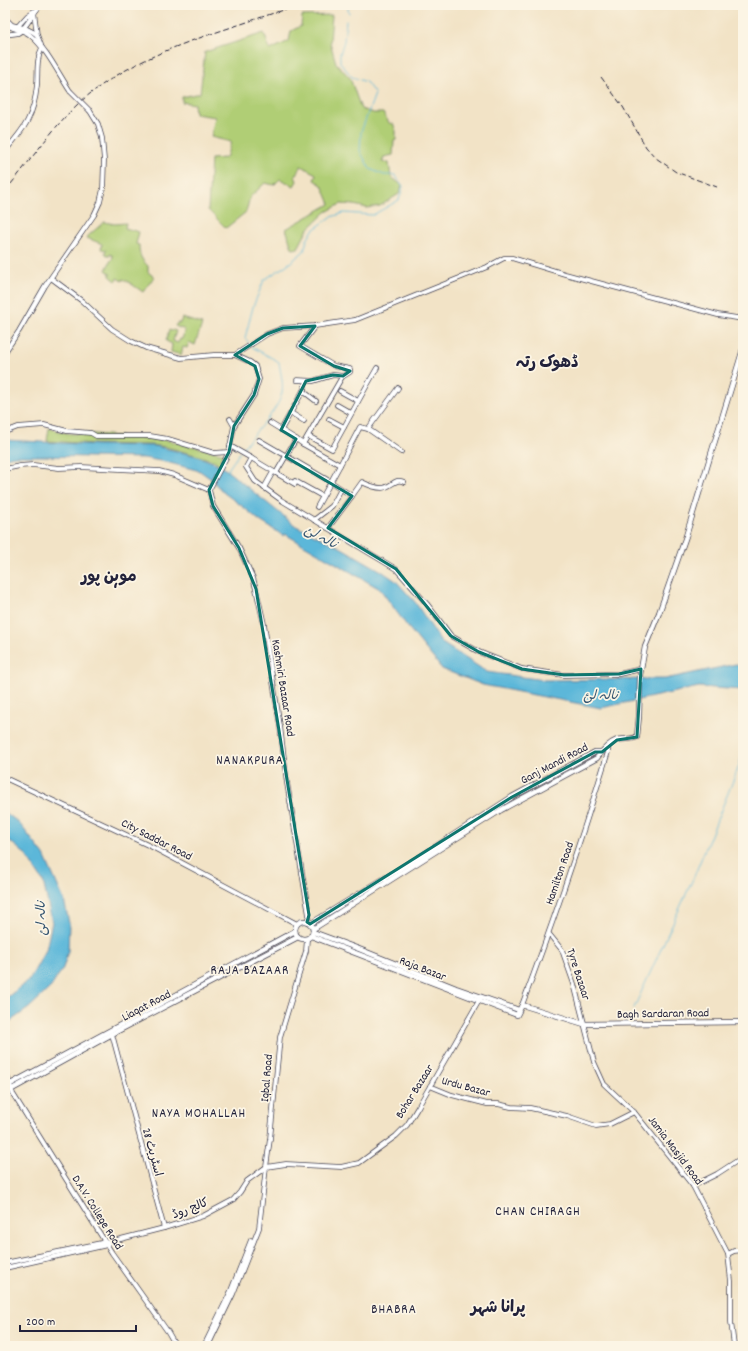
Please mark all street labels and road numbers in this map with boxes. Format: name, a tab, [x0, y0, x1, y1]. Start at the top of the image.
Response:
street label: Kashmiri Bazaar Road	[266, 638, 299, 738]
street label: Ganj Mandi Road	[518, 739, 592, 789]
street label: City Saddar Road	[118, 815, 195, 866]
street label: Hamilton Road	[542, 840, 579, 907]
street label: Tyre Bazaar	[561, 946, 594, 1003]
street label: Raja Bazar	[397, 953, 449, 986]
street label: Liaqat Road	[119, 986, 174, 1026]
street label: Bagh Sardaran Road	[617, 1005, 709, 1024]
street label: Iqbal Road	[257, 1054, 278, 1103]
street label: Bohar Bazaar	[392, 1061, 439, 1122]
street label: Urdu Bazar	[439, 1073, 492, 1102]
street label: Jamia Masjid Road	[643, 1113, 706, 1189]
street label: اسٹریٹ 28	[137, 1126, 166, 1178]
street label: D.A.V. College Road	[67, 1172, 127, 1253]
street label: کالج روڈ	[170, 1195, 211, 1224]

